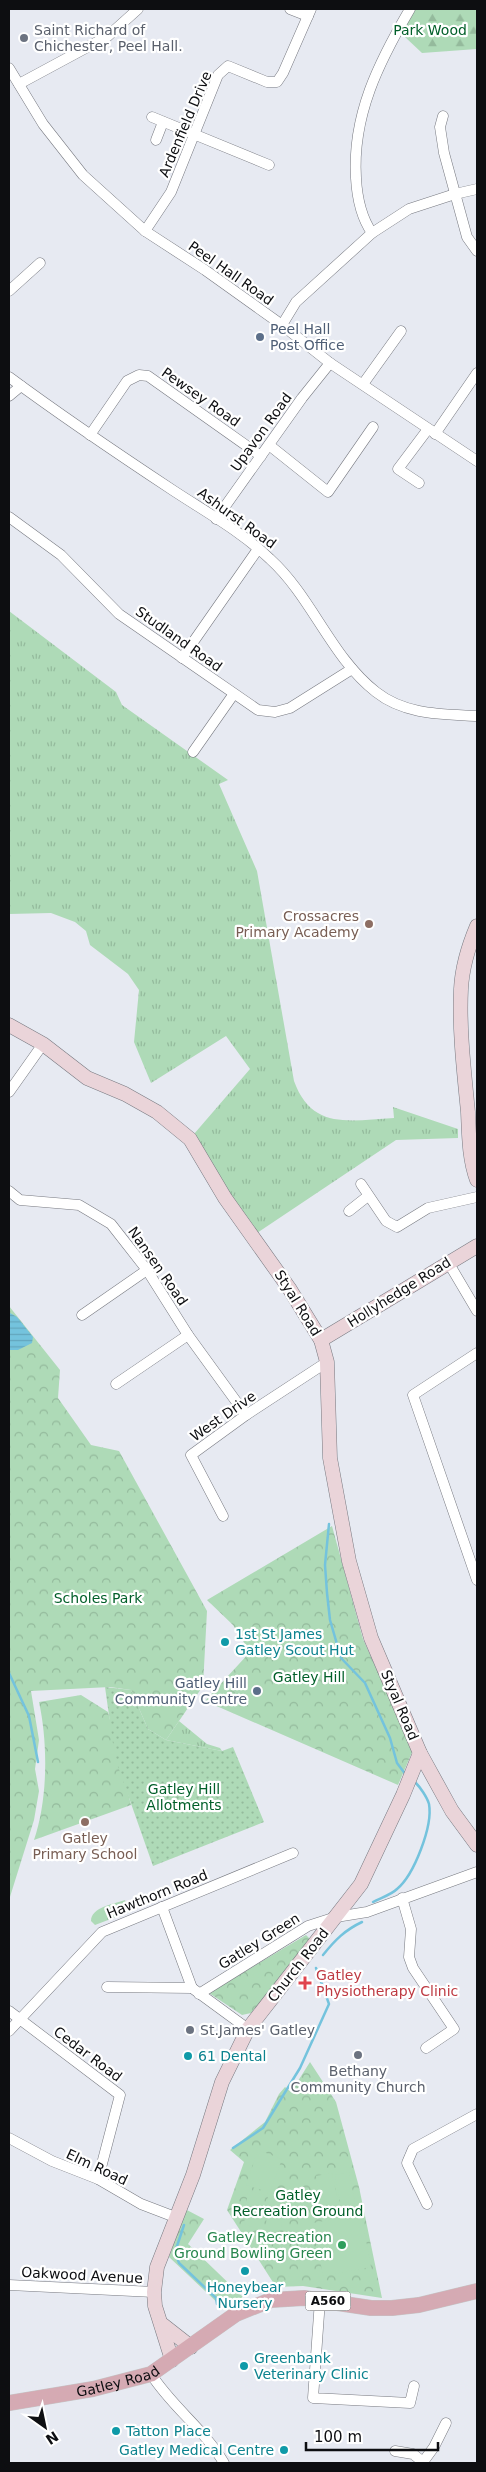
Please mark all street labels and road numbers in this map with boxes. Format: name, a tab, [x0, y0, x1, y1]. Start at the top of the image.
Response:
street label: Ardenfield Drive	[155, 69, 215, 179]
street label: Peel Hall Road	[185, 238, 277, 308]
street label: Pewsey Road	[159, 364, 243, 430]
street label: Upavon Road	[227, 390, 295, 474]
street label: Ashurst Road	[195, 484, 279, 552]
street label: Studland Road	[133, 603, 225, 675]
street label: Nansen Road	[125, 1224, 191, 1308]
street label: Hollyhedge Road	[344, 1254, 454, 1330]
street label: Styal Road	[271, 1267, 325, 1339]
street label: West Drive	[187, 1388, 259, 1444]
street label: Styal Road	[378, 1667, 422, 1743]
street label: Hawthorn Road	[104, 1866, 210, 1922]
street label: Gatley Green	[216, 1910, 302, 1972]
street label: Church Road	[264, 1925, 332, 2005]
street label: Cedar Road	[51, 2023, 125, 2085]
street label: Elm Road	[64, 2146, 130, 2188]
street label: Oakwood Avenue	[21, 2264, 143, 2286]
road number: A560	[306, 2292, 350, 2310]
street label: Gatley Road	[75, 2362, 163, 2400]

